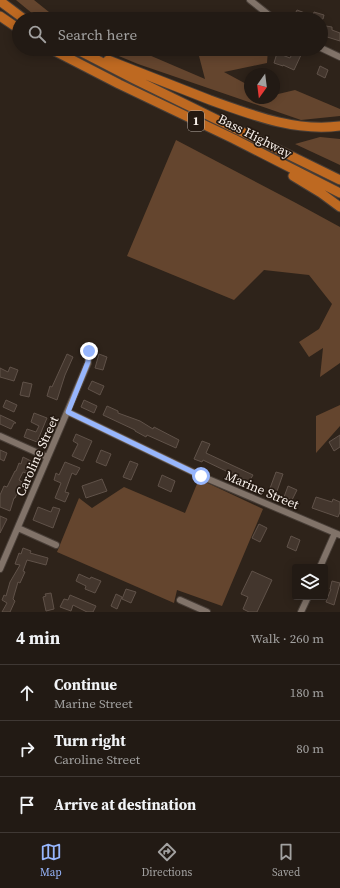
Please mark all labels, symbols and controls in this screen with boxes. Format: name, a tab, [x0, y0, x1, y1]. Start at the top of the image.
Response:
search box	[12, 12, 328, 56]
icon: search	[26, 23, 48, 45]
text: Search here	[58, 24, 137, 45]
north arrow	[244, 68, 280, 104]
street label: Bass Highway	[215, 110, 295, 162]
road number: 1	[188, 111, 204, 131]
route end	[80, 342, 98, 360]
street label: Caroline Street	[12, 413, 63, 499]
route start	[192, 467, 210, 485]
street label: Marine Street	[223, 467, 302, 513]
map controls	[292, 564, 328, 600]
button: layers	[292, 564, 328, 600]
text: 4 min	[16, 626, 60, 650]
text: Walk · 260 m	[251, 630, 324, 647]
text: Continue	[54, 674, 117, 695]
icon: ahead	[16, 682, 38, 704]
text: 180 m	[290, 684, 324, 701]
text: Marine Street	[54, 695, 133, 712]
text: Turn right	[54, 730, 126, 751]
icon: right	[16, 738, 38, 760]
text: 80 m	[296, 740, 324, 757]
text: Caroline Street	[54, 751, 140, 768]
icon: arrive	[16, 794, 38, 816]
text: Arrive at destination	[54, 794, 196, 815]
tab: Map	[40, 841, 62, 880]
tab: Directions	[141, 841, 192, 880]
tab: Saved	[272, 841, 300, 880]

